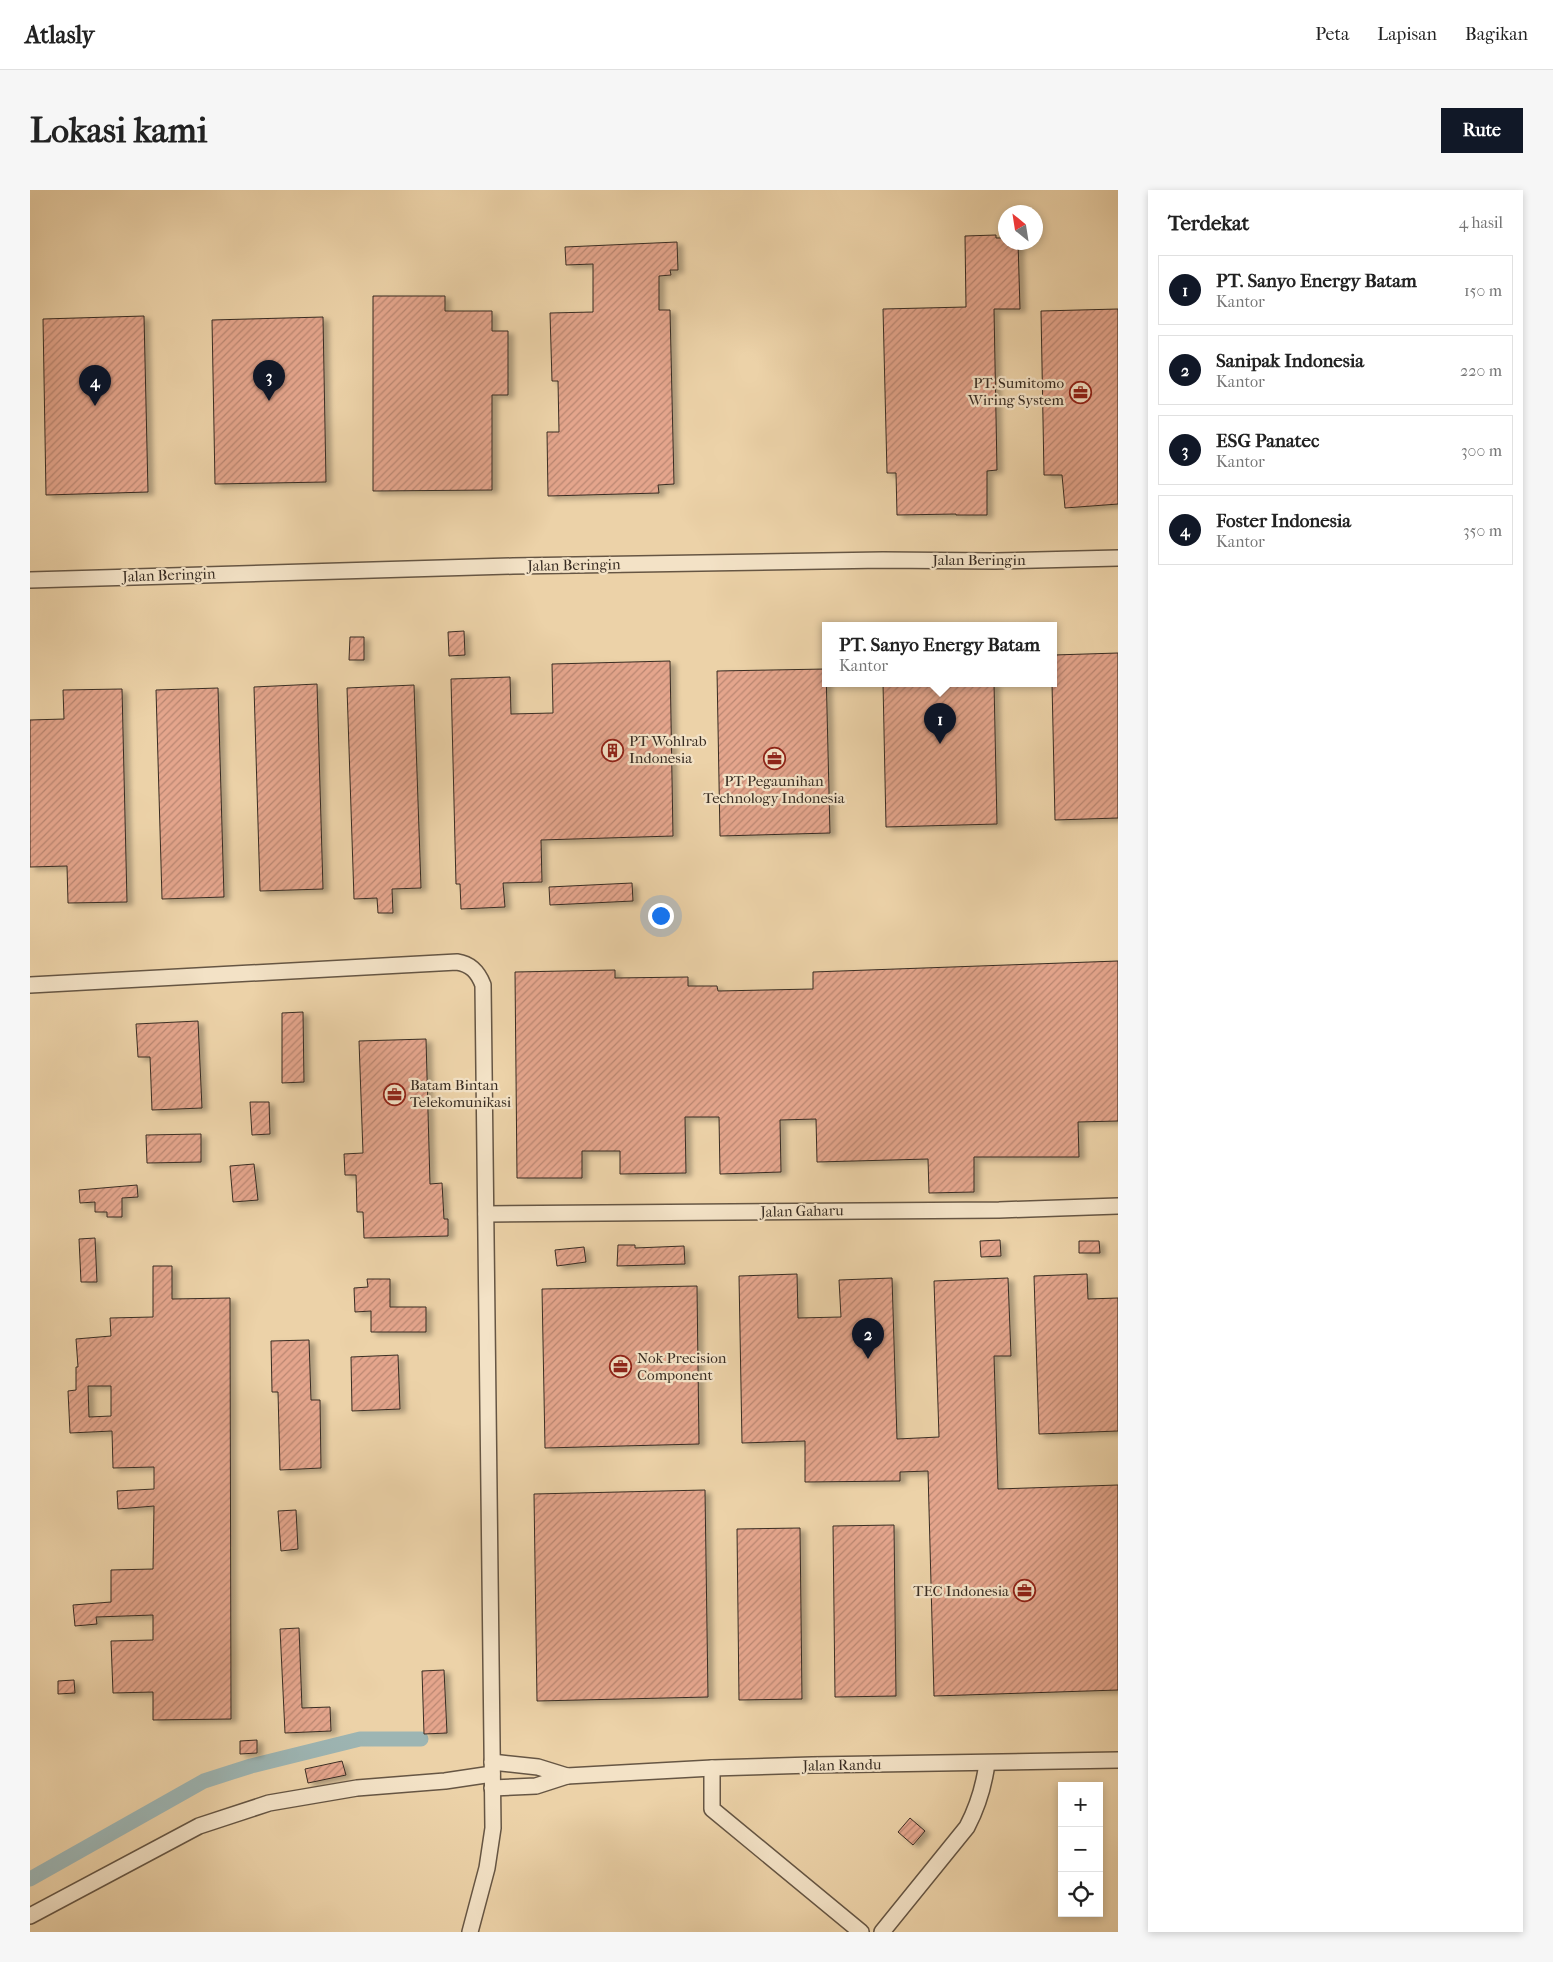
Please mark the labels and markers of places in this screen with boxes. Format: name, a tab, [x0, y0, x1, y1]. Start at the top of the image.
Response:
pin: 3	[253, 360, 285, 401]
pin: 4	[79, 365, 111, 406]
place label: PT. Sumitomo Wiring System	[967, 374, 1065, 409]
office icon: PT. Sumitomo Wiring System	[1068, 380, 1092, 404]
pin: 1	[924, 703, 956, 744]
place label: PT Wohlrab Indonesia	[629, 732, 707, 767]
building icon: PT Wohlrab Indonesia	[601, 738, 625, 762]
office icon: PT Pegaunihan Technology Indonesia	[762, 746, 786, 770]
place label: PT Pegaunihan Technology Indonesia	[703, 772, 846, 807]
place label: Batam Bintan Telekomunikasi	[410, 1076, 512, 1111]
office icon: Batam Bintan Telekomunikasi	[382, 1082, 406, 1106]
pin: 2	[852, 1318, 884, 1359]
place label: Nok Precision Component	[637, 1349, 727, 1384]
office icon: Nok Precision Component	[609, 1355, 633, 1379]
office icon: TEC Indonesia	[1013, 1579, 1037, 1603]
place label: TEC Indonesia	[913, 1582, 1010, 1600]

